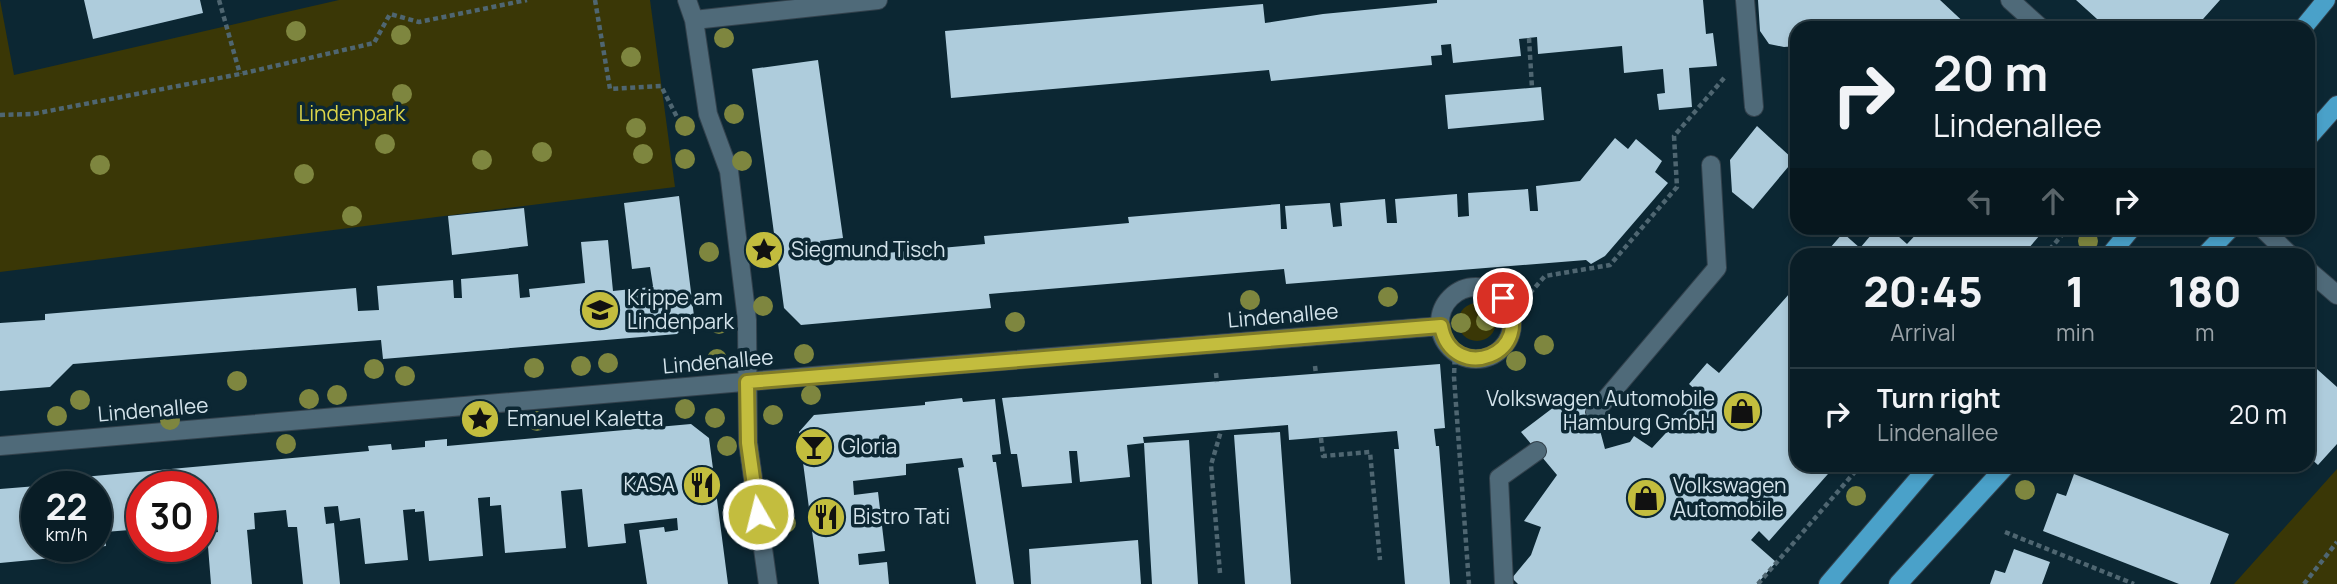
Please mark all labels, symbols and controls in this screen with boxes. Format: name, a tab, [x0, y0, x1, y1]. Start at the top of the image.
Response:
text: 20 m	[1933, 39, 2048, 106]
icon: right	[1818, 49, 1909, 140]
park label: Lindenpark	[299, 99, 406, 127]
text: Lindenallee	[1933, 103, 2102, 147]
icon: left	[1961, 182, 1999, 220]
icon: ahead	[2034, 182, 2072, 220]
icon: right	[2107, 182, 2145, 220]
place icon: Siegmund Tisch	[743, 229, 785, 271]
place label: Siegmund Tisch	[791, 235, 945, 263]
text: 20:45	[1863, 262, 1983, 320]
text: 1	[2066, 262, 2085, 320]
text: 180	[2168, 262, 2242, 320]
pin	[1473, 268, 1533, 328]
icon: arrive	[1484, 279, 1522, 317]
place label: Krippe am Lindenpark	[627, 283, 735, 335]
school or university icon: Krippe am Lindenpark	[579, 289, 621, 331]
street label: Lindenallee	[1226, 296, 1339, 334]
text: Arrival	[1890, 316, 1956, 348]
text: min	[2056, 316, 2095, 348]
text: m	[2195, 316, 2215, 348]
street label: Lindenallee	[661, 342, 774, 380]
text: Turn right	[1877, 380, 2001, 416]
place label: Volkswagen Automobile Hamburg GmbH	[1486, 384, 1715, 436]
street label: Lindenallee	[96, 390, 209, 428]
shop icon: Volkswagen Automobile Hamburg GmbH	[1721, 390, 1763, 432]
icon: right	[1818, 395, 1856, 433]
text: 20 m	[2229, 396, 2287, 432]
place icon: Emanuel Kaletta	[459, 398, 501, 440]
place label: Emanuel Kaletta	[507, 404, 663, 432]
text: Lindenallee	[1877, 416, 1999, 448]
bar icon: Gloria	[793, 426, 835, 468]
place label: Gloria	[841, 432, 897, 460]
restaurant icon: KASA	[681, 464, 723, 506]
place label: KASA	[623, 470, 675, 498]
speed limit sign: 30	[126, 471, 217, 562]
place label: Volkswagen Automobile	[1673, 471, 1787, 523]
position arrow	[721, 477, 795, 551]
shop icon: Volkswagen Automobile	[1625, 477, 1667, 519]
text: 22	[46, 483, 87, 531]
restaurant icon: Bistro Tati	[805, 496, 847, 538]
place label: Bistro Tati	[853, 502, 950, 530]
text: km/h	[46, 522, 87, 546]

